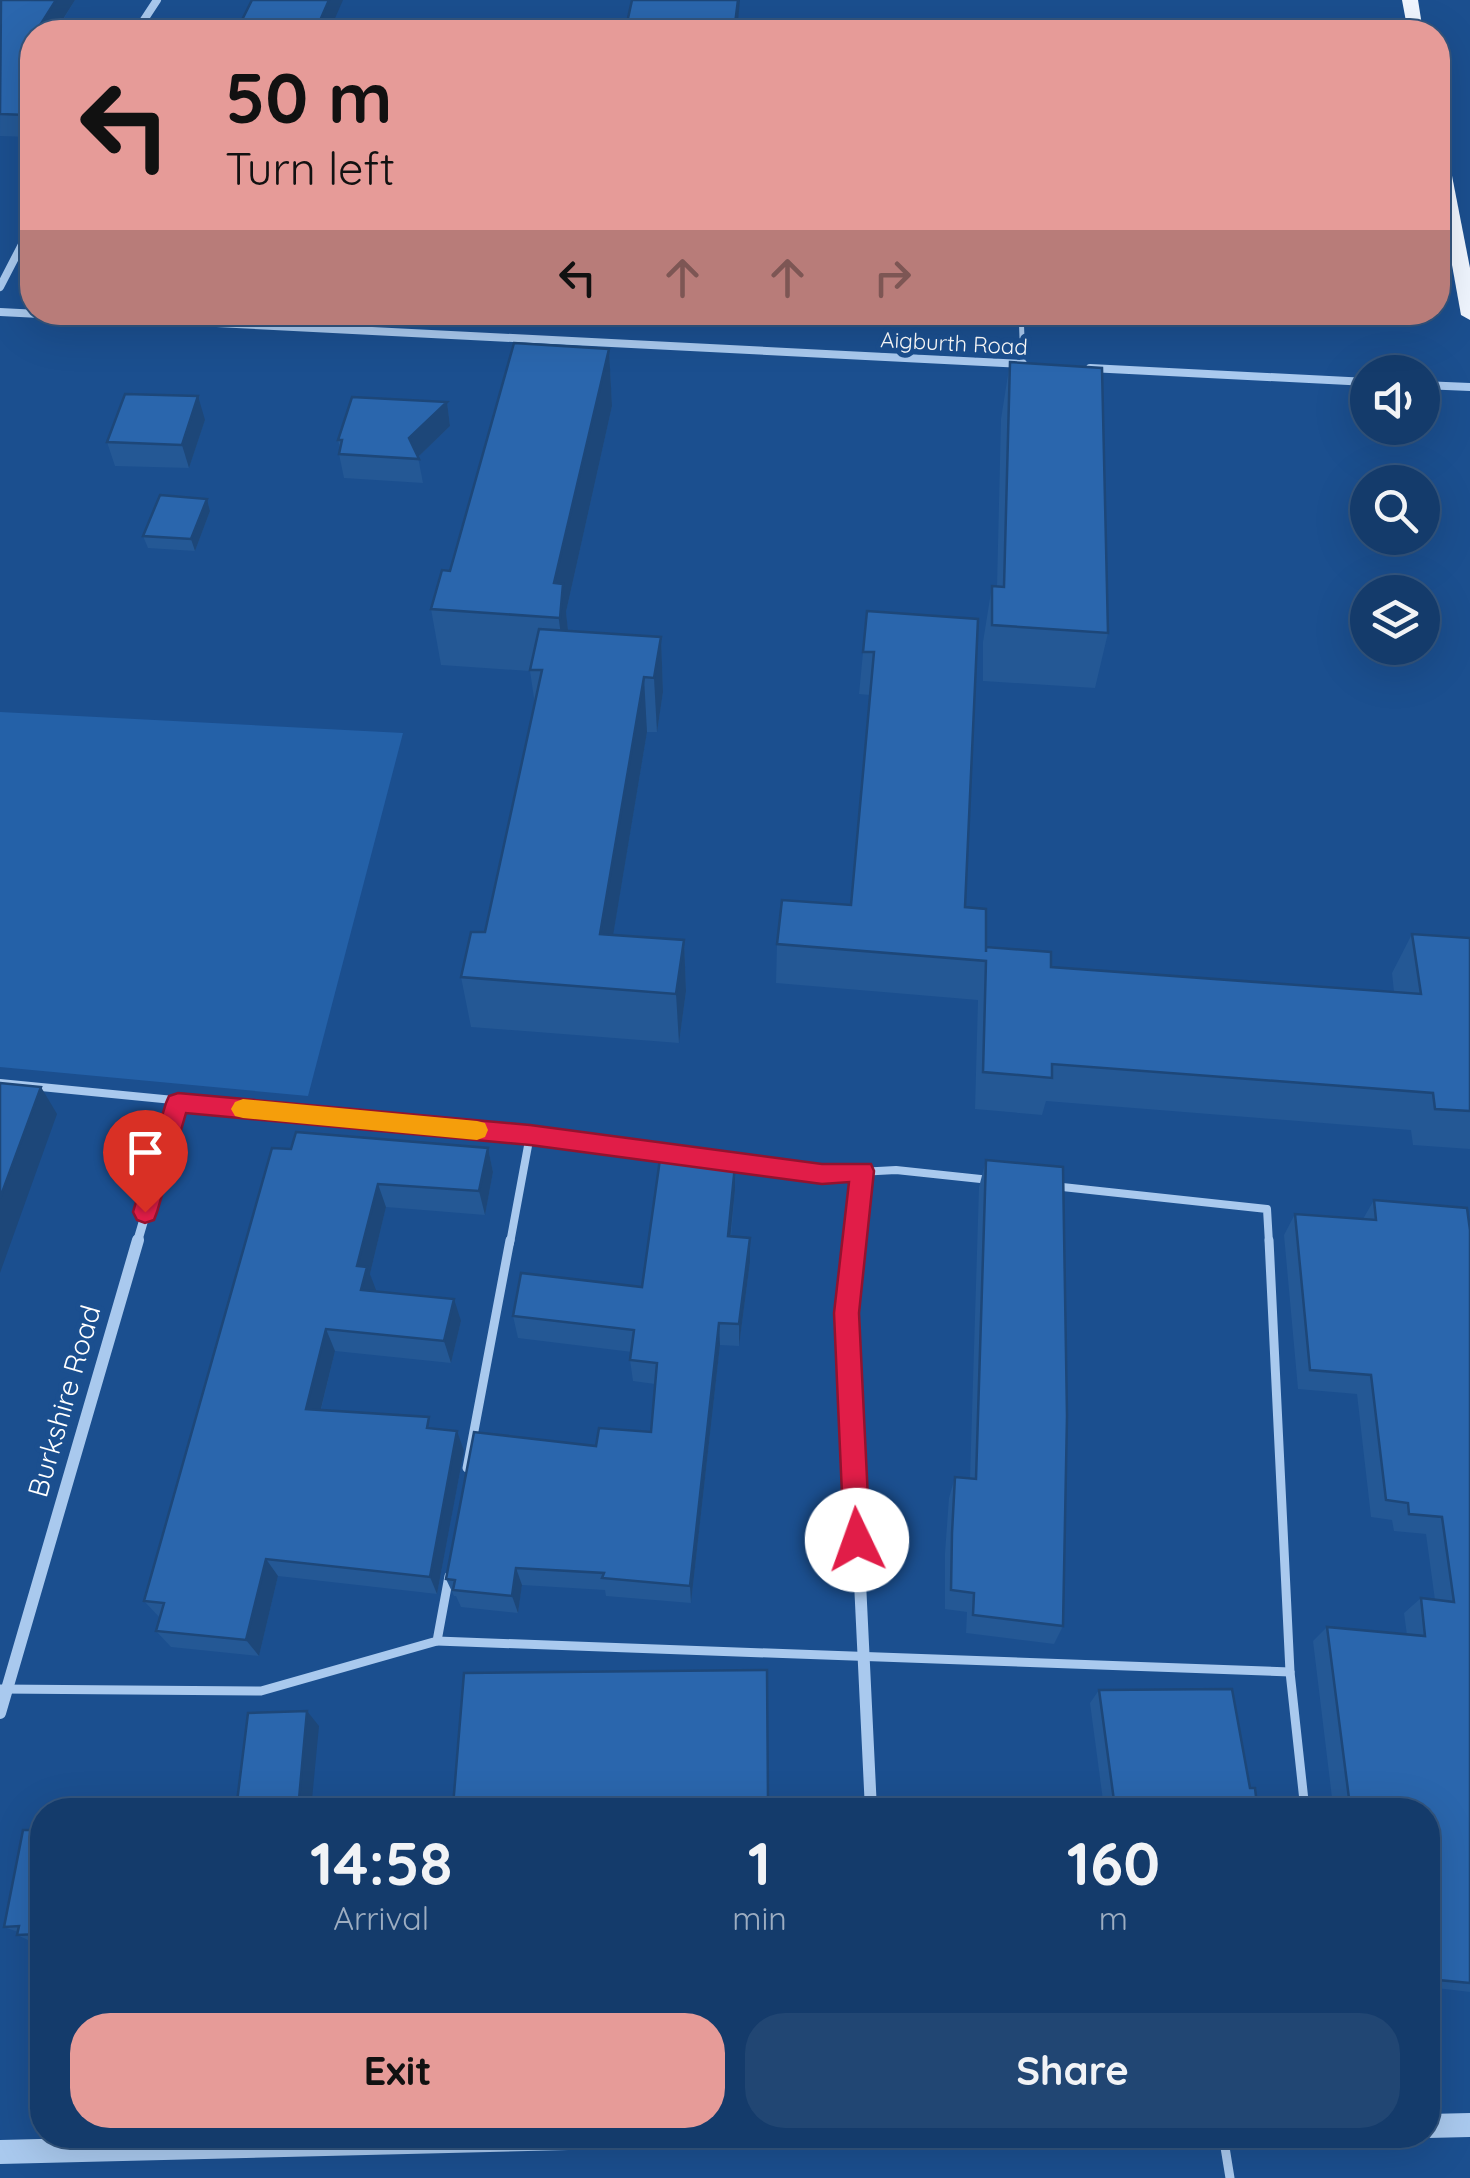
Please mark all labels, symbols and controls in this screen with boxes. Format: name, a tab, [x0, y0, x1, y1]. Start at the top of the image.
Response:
text: 50 m	[225, 53, 392, 141]
icon: left	[60, 60, 190, 190]
text: Turn left	[225, 140, 395, 196]
icon: left	[550, 250, 605, 305]
icon: ahead	[655, 250, 710, 305]
icon: ahead	[760, 250, 815, 305]
icon: right	[865, 250, 920, 305]
street label: Aigburth Road	[880, 325, 1028, 361]
map controls	[1350, 355, 1440, 665]
button: sound	[1350, 355, 1440, 445]
button: search	[1350, 465, 1440, 555]
button: layers	[1350, 575, 1440, 665]
pin	[103, 1110, 188, 1213]
icon: arrive	[118, 1125, 173, 1180]
street label: Burkshire Road	[19, 1301, 108, 1501]
position arrow	[805, 1488, 909, 1592]
text: 14:58	[310, 1825, 452, 1900]
text: 1	[748, 1825, 771, 1900]
text: 160	[1067, 1825, 1160, 1900]
text: Arrival	[333, 1898, 429, 1938]
text: min	[732, 1898, 787, 1938]
text: m	[1099, 1898, 1128, 1938]
button: Exit	[70, 2013, 725, 2128]
button: Share	[745, 2013, 1400, 2128]

